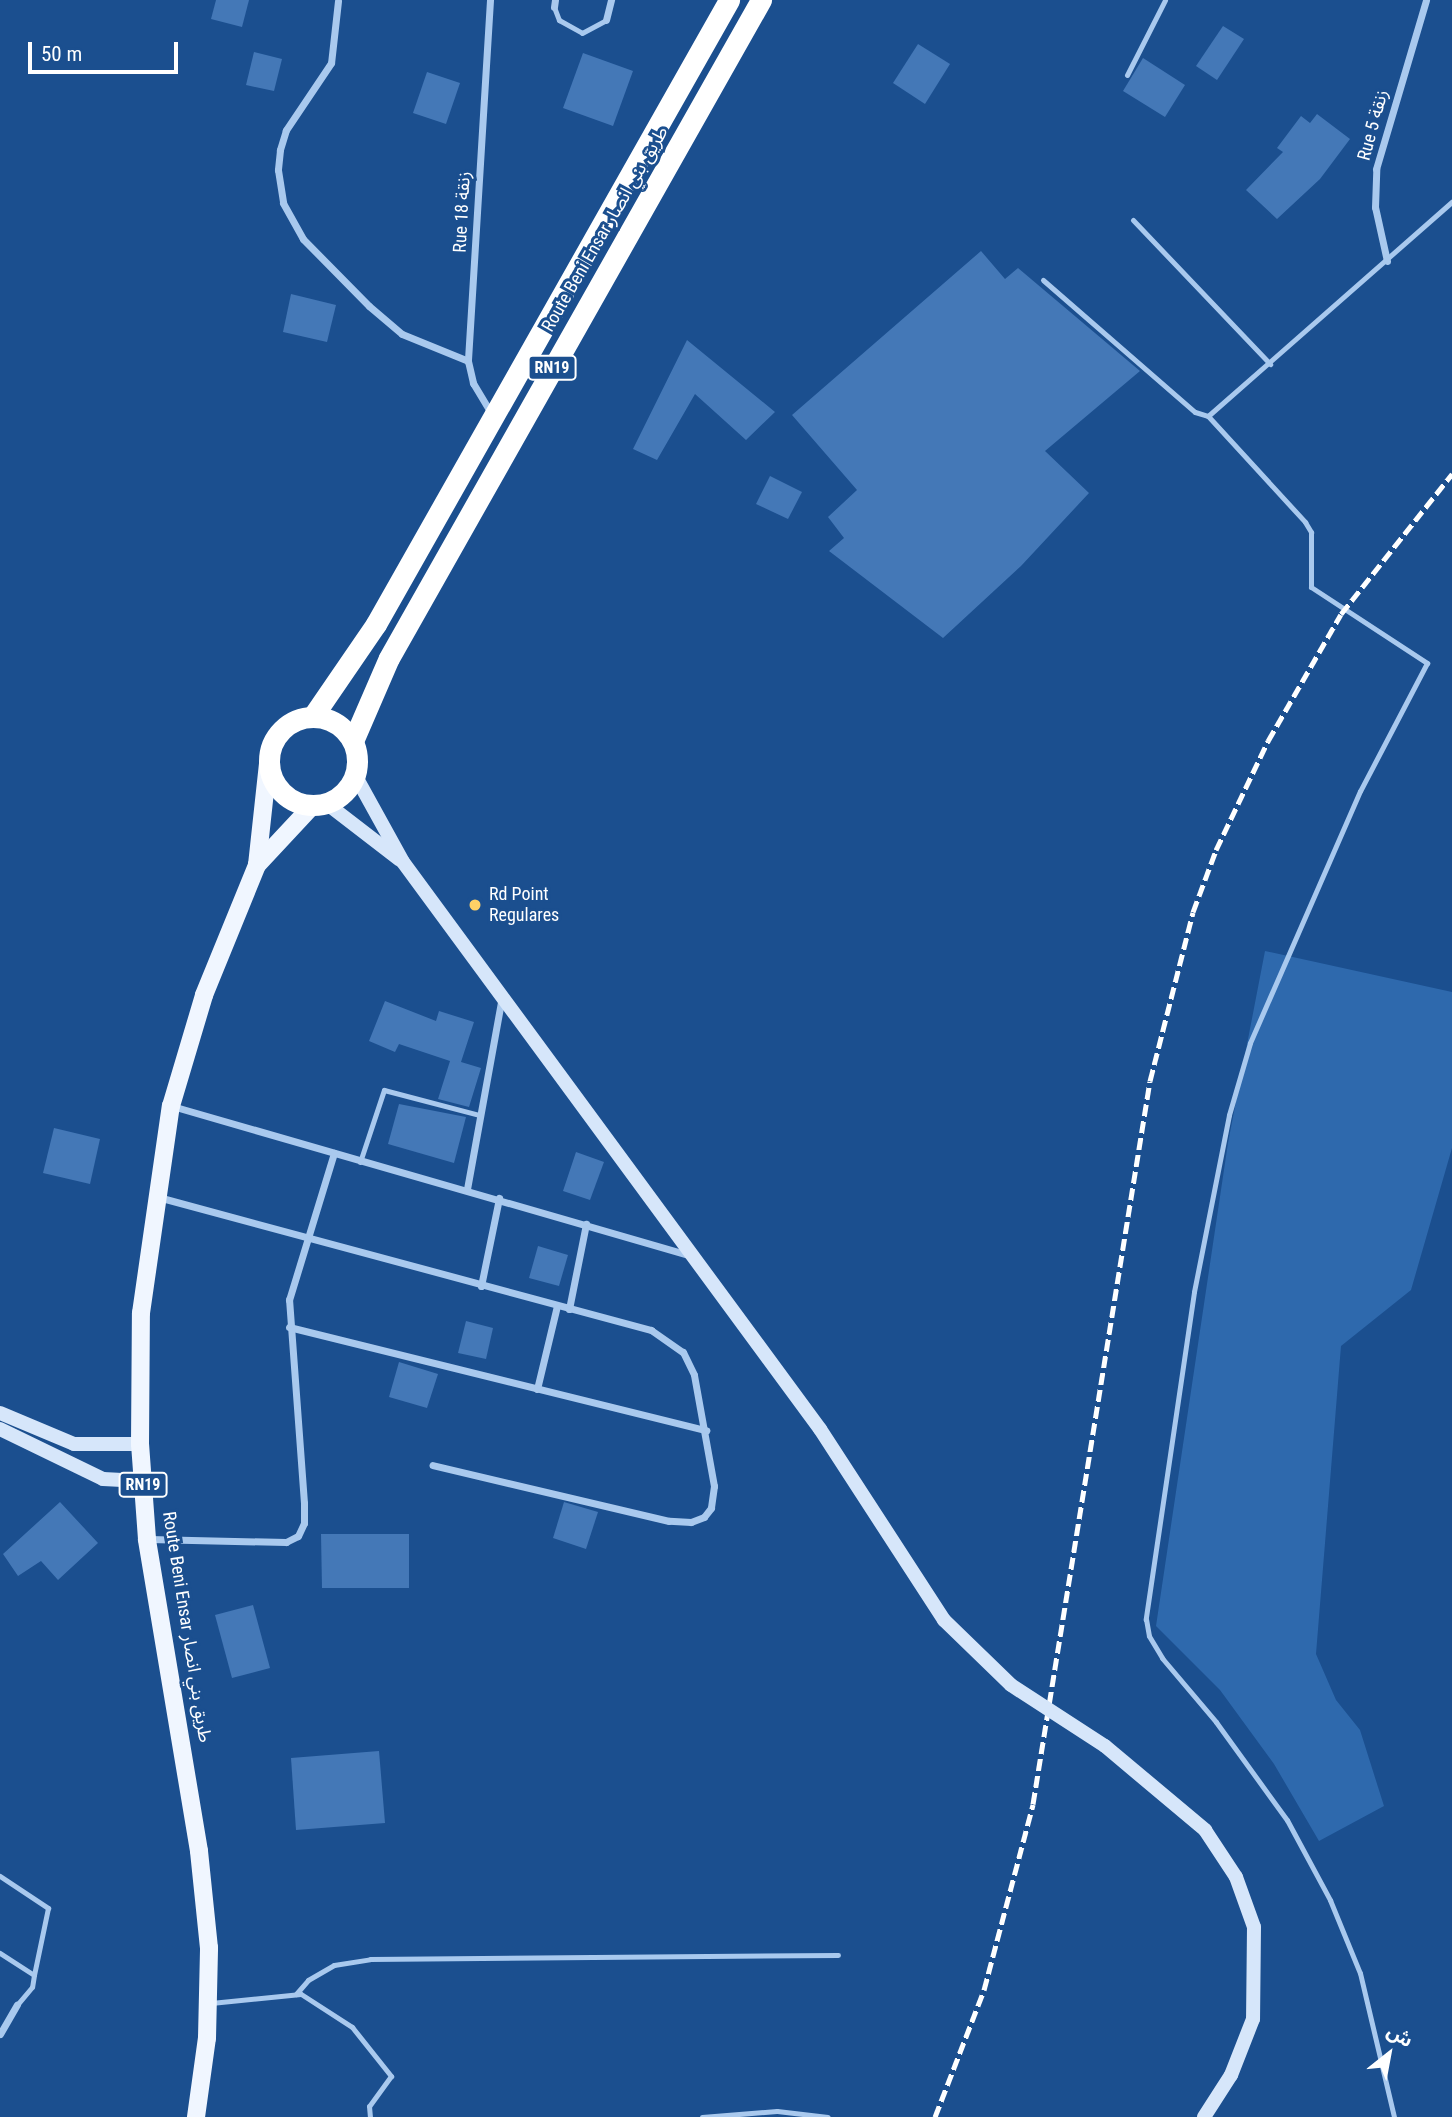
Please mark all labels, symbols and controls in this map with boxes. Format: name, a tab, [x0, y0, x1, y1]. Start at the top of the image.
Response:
scale bar	[32, 28, 182, 72]
text: 50 m	[41, 42, 82, 66]
street label: Rue 5 زنقة	[1353, 87, 1393, 163]
street label: Route Beni Ensar طريق بني انصار	[537, 122, 673, 336]
street label: Rue 18 زنقة	[449, 171, 475, 253]
road number: RN19	[528, 356, 576, 380]
place label: Rd Point Regulares	[489, 884, 559, 926]
marker: Rd Point Regulares	[467, 897, 483, 913]
road number: RN19	[118, 1472, 168, 1498]
street label: Route Beni Ensar طريق بني انصار	[158, 1510, 216, 1744]
north arrow	[1354, 2019, 1424, 2089]
text: ش	[1383, 2019, 1417, 2052]

